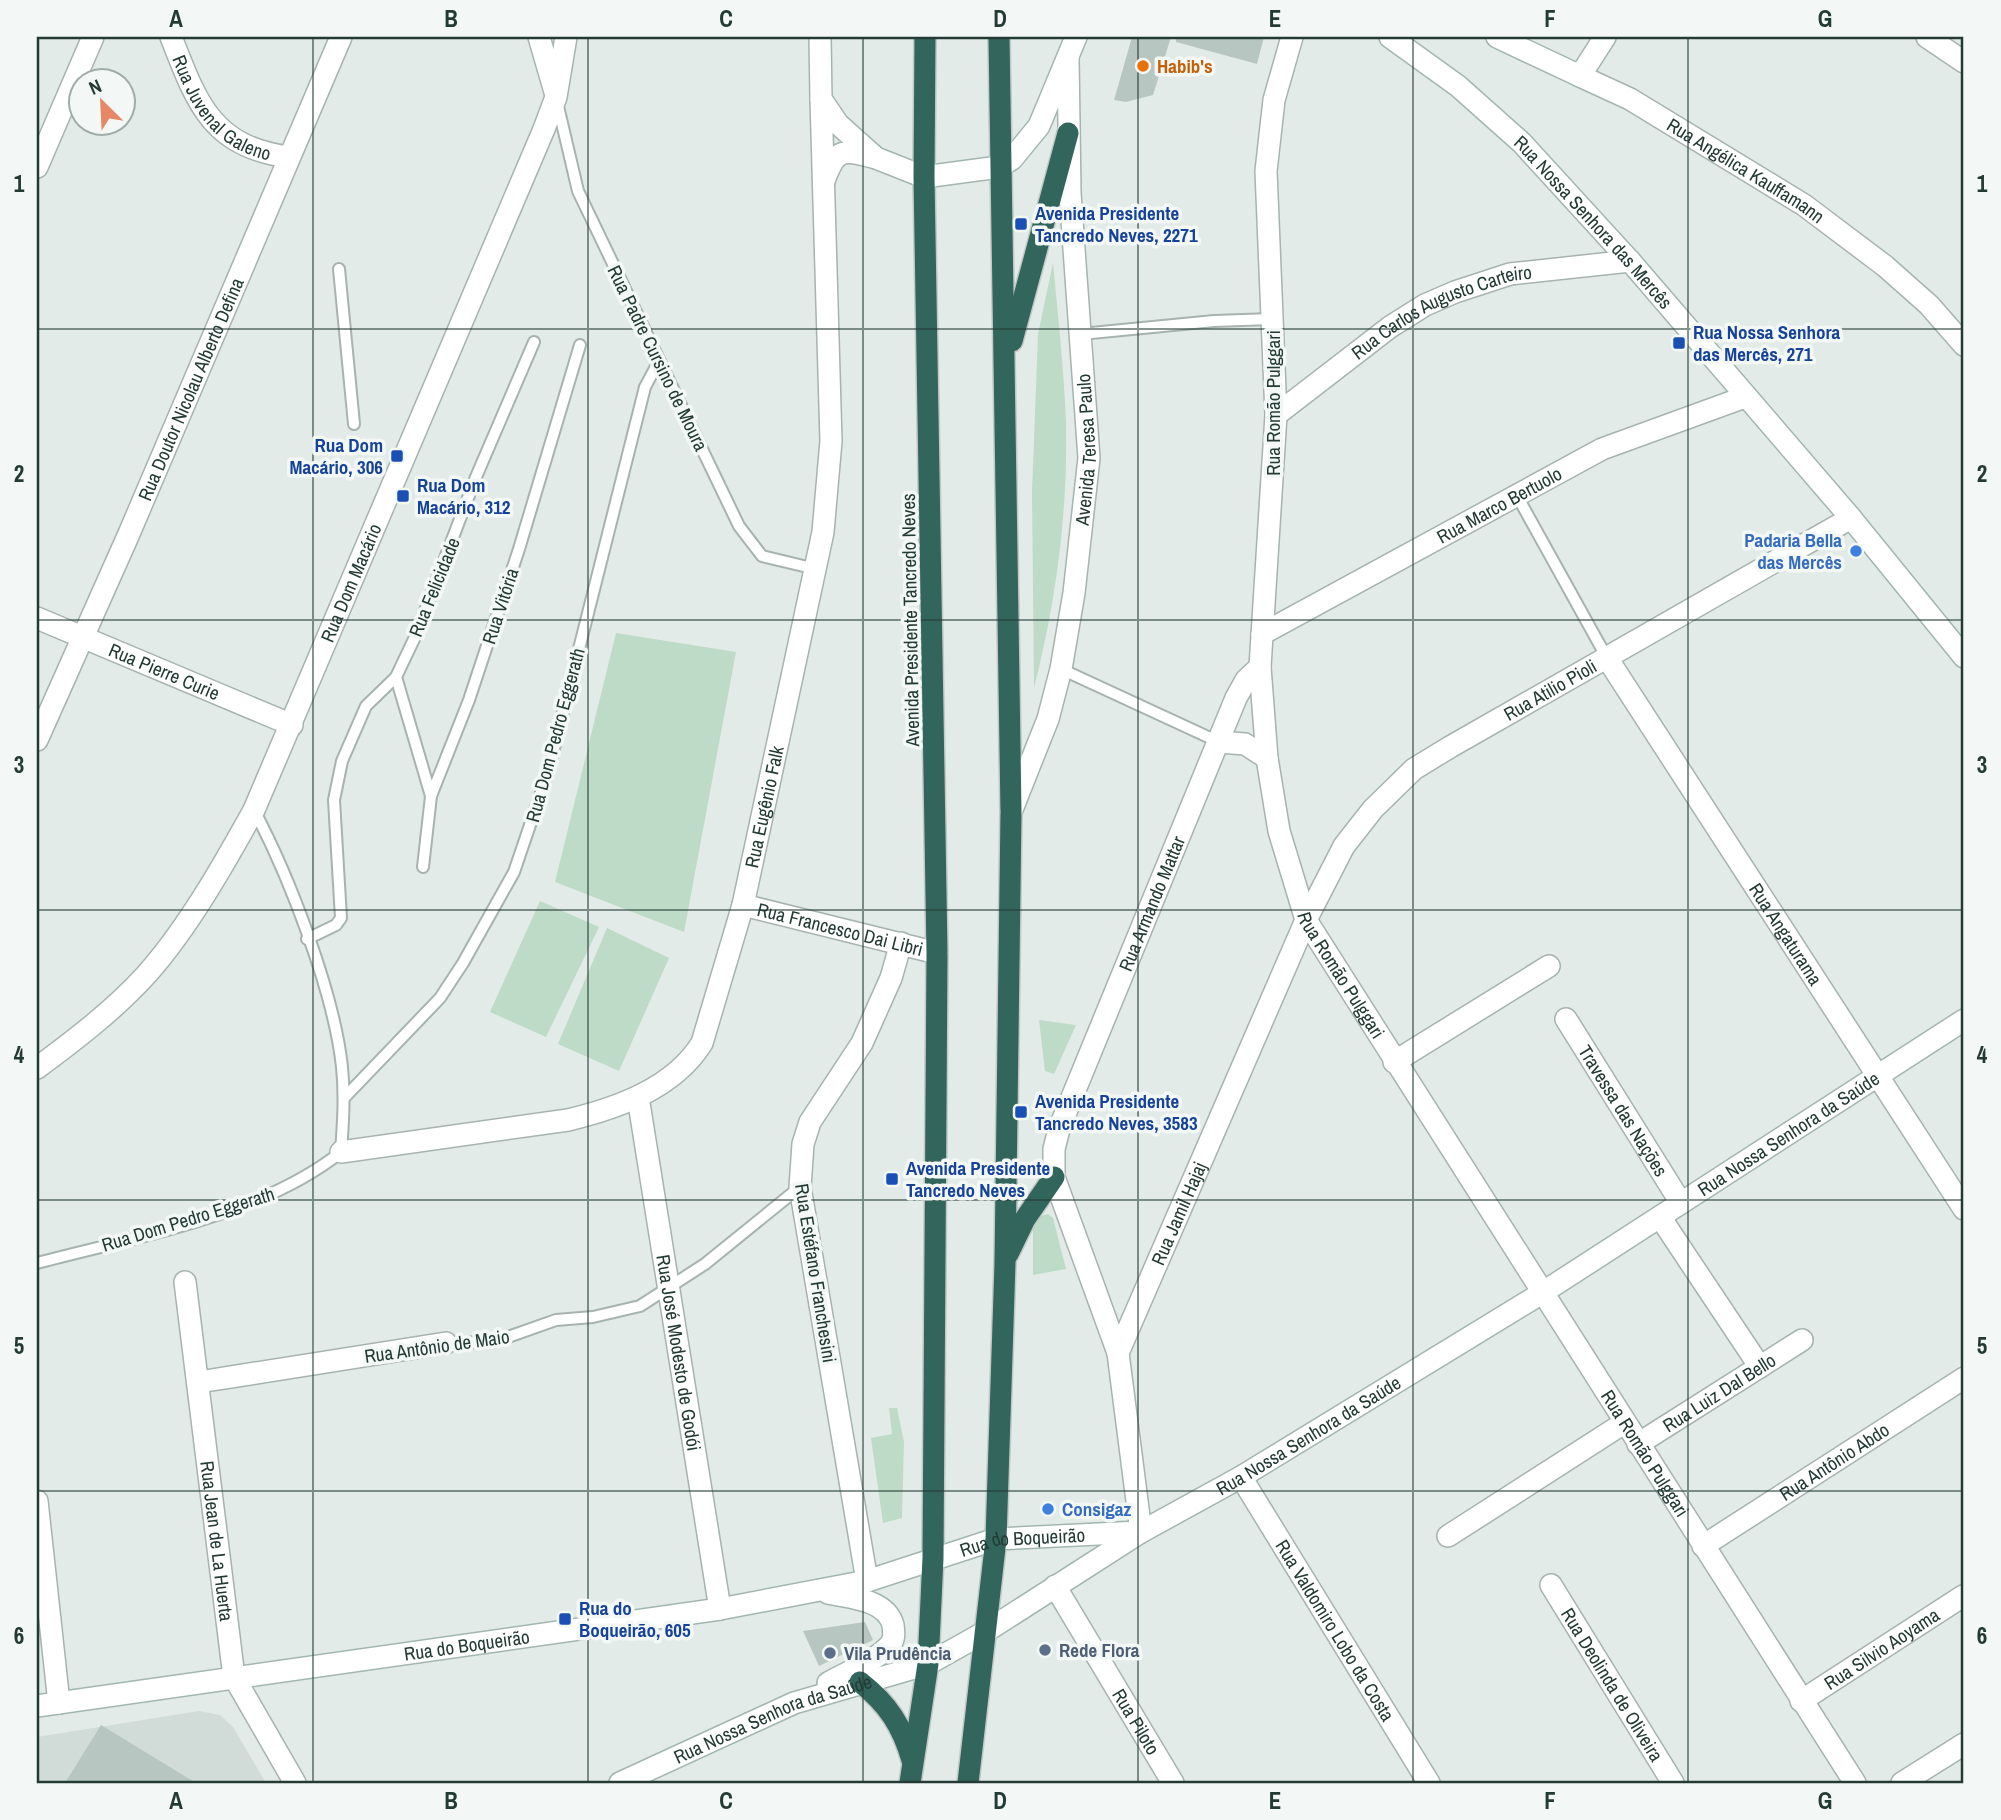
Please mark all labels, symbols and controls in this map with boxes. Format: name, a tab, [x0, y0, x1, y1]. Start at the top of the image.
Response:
text: A	[169, 3, 183, 34]
text: B	[444, 3, 458, 34]
text: C	[719, 3, 733, 34]
text: D	[993, 3, 1007, 34]
text: E	[1269, 3, 1281, 34]
text: F	[1544, 3, 1556, 34]
text: G	[1818, 3, 1832, 34]
street label: Rua Juvenal Galeno	[166, 51, 274, 166]
place label: Habib's	[1157, 53, 1213, 79]
marker: Habib's	[1135, 58, 1151, 74]
north arrow	[66, 66, 136, 136]
text: N	[85, 72, 106, 101]
street label: Rua Angélica Kauffamann	[1662, 112, 1830, 229]
street label: Rua Nossa Senhora das Mercês	[1509, 129, 1679, 315]
text: 1	[14, 168, 25, 199]
text: 1	[1977, 168, 1988, 199]
place label: Avenida Presidente Tancredo Neves, 2271	[1035, 200, 1198, 248]
marker: Avenida Presidente Tancredo Neves, 2271	[1013, 216, 1029, 232]
street label: Rua Carlos Augusto Carteiro	[1346, 259, 1533, 365]
street label: Rua Padre Cursino de Moura	[602, 261, 714, 455]
street label: Rua Doutor Nicolau Alberto Defina	[132, 273, 250, 505]
place label: Rua Nossa Senhora das Mercês, 271	[1693, 319, 1841, 367]
street label: Rua Romão Pulggari	[1260, 330, 1286, 476]
marker: Rua Nossa Senhora das Mercês, 271	[1671, 335, 1687, 351]
street label: Avenida Teresa Paulo	[1068, 373, 1102, 528]
place label: Rua Dom Macário, 306	[289, 432, 383, 480]
marker: Rua Dom Macário, 306	[389, 448, 405, 464]
text: 2	[14, 458, 24, 489]
text: 2	[1977, 458, 1987, 489]
street label: Rua Marco Bertuolo	[1432, 460, 1566, 550]
place label: Rua Dom Macário, 312	[417, 472, 511, 520]
marker: Rua Dom Macário, 312	[395, 488, 411, 504]
street label: Avenida Presidente Tancredo Neves	[895, 493, 925, 748]
street label: Rua Dom Macário	[314, 520, 387, 646]
place label: Padaria Bella das Mercês	[1744, 527, 1842, 575]
street label: Rua Felicidade	[402, 533, 466, 641]
marker: Padaria Bella das Mercês	[1848, 543, 1864, 559]
street label: Rua Vitória	[476, 564, 525, 647]
street label: Rua Pierre Curie	[105, 637, 224, 706]
street label: Rua Dom Pedro Eggerath	[519, 645, 591, 825]
street label: Rua Atilio Pioli	[1499, 653, 1601, 727]
street label: Rua Eugênio Falk	[738, 743, 790, 870]
text: 3	[14, 749, 24, 780]
text: 3	[1977, 749, 1987, 780]
street label: Rua Armando Mattar	[1112, 831, 1191, 975]
street label: Rua Angaturama	[1743, 878, 1829, 991]
street label: Rua Francesco Dai Libri	[754, 896, 926, 962]
street label: Rua Romão Pulggari	[1291, 909, 1391, 1043]
text: 4	[14, 1039, 25, 1070]
text: 4	[1977, 1039, 1988, 1070]
street label: Travessa das Nações	[1572, 1040, 1674, 1181]
street label: Rua Nossa Senhora da Saúde	[1692, 1065, 1884, 1202]
place label: Avenida Presidente Tancredo Neves, 3583	[1035, 1088, 1198, 1136]
marker: Avenida Presidente Tancredo Neves, 3583	[1013, 1104, 1029, 1120]
place label: Avenida Presidente Tancredo Neves	[906, 1155, 1050, 1203]
street label: Rua Jamil Hajaj	[1145, 1158, 1212, 1269]
marker: Avenida Presidente Tancredo Neves	[884, 1171, 900, 1187]
street label: Rua Dom Pedro Eggerath	[98, 1180, 278, 1258]
street label: Rua Estéfano Franchesini	[789, 1182, 843, 1364]
street label: Rua José Modesto de Godói	[650, 1253, 707, 1453]
street label: Rua Antônio de Maio	[363, 1323, 511, 1369]
text: 5	[14, 1330, 24, 1361]
text: 5	[1977, 1330, 1987, 1361]
street label: Rua Luiz Dal Bello	[1658, 1347, 1781, 1438]
street label: Rua Nossa Senhora da Saúde	[1211, 1369, 1406, 1501]
street label: Rua Romão Pulggari	[1595, 1385, 1695, 1522]
street label: Rua Antônio Abdo	[1774, 1417, 1894, 1507]
street label: Rua Jean de La Huerta	[194, 1459, 240, 1623]
place label: Consigaz	[1062, 1496, 1131, 1522]
marker: Consigaz	[1040, 1501, 1056, 1517]
street label: Rua do Boqueirão	[956, 1522, 1086, 1563]
street label: Rua Valdomiro Lobo da Costa	[1270, 1535, 1401, 1726]
place label: Rua do Boqueirão, 605	[579, 1595, 691, 1643]
street label: Rua Silvio Aoyama	[1819, 1602, 1945, 1696]
street label: Rua Deolinda de Oliveira	[1555, 1603, 1670, 1767]
marker: Rua do Boqueirão, 605	[557, 1611, 573, 1627]
text: 6	[14, 1620, 24, 1651]
text: 6	[1977, 1620, 1987, 1651]
street label: Rua do Boqueirão	[402, 1623, 531, 1667]
place label: Rede Flora	[1059, 1637, 1140, 1663]
place label: Vila Prudência	[844, 1640, 951, 1666]
marker: Rede Flora	[1037, 1642, 1053, 1658]
marker: Vila Prudência	[822, 1645, 838, 1661]
street label: Rua Nossa Senhora da Saúde	[669, 1668, 875, 1770]
street label: Rua Piloto	[1106, 1684, 1166, 1759]
text: A	[169, 1785, 183, 1816]
text: B	[444, 1785, 458, 1816]
text: C	[719, 1785, 733, 1816]
text: D	[993, 1785, 1007, 1816]
text: E	[1269, 1785, 1281, 1816]
text: F	[1544, 1785, 1556, 1816]
text: G	[1818, 1785, 1832, 1816]

